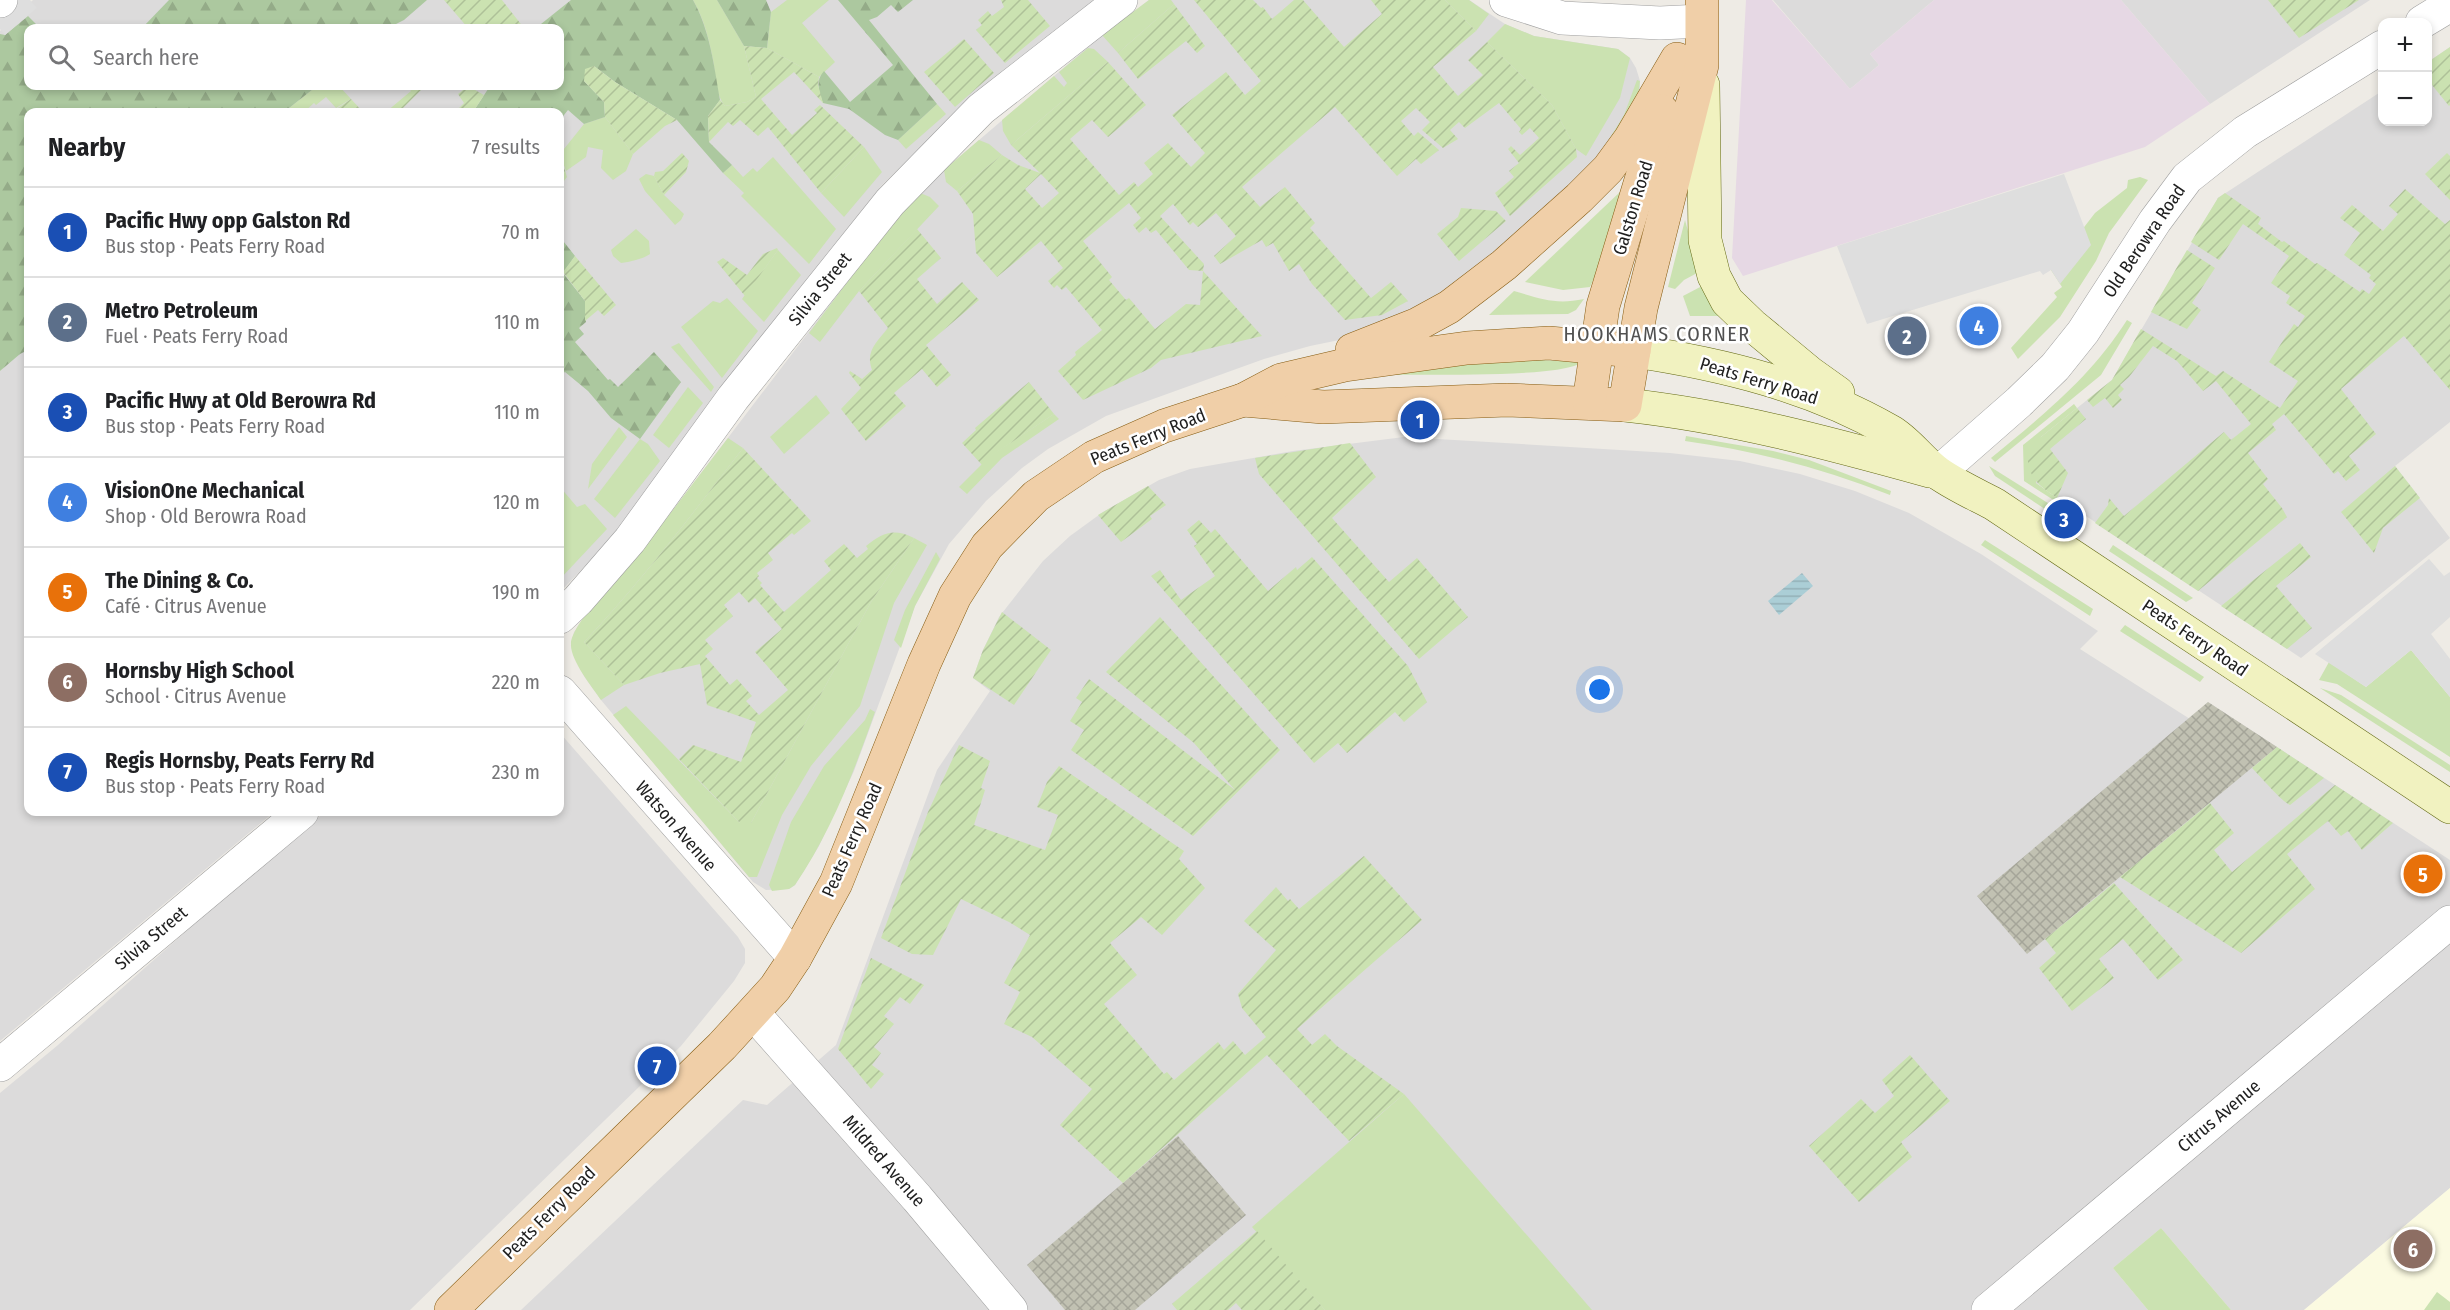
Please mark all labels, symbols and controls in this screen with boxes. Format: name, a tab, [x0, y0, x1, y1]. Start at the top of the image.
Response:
map controls	[2378, 18, 2432, 126]
button: +	[2378, 18, 2432, 72]
search box	[24, 24, 564, 90]
icon: search	[45, 41, 78, 74]
text: Search here	[93, 44, 199, 71]
button: −	[2378, 72, 2432, 126]
text: Nearby	[48, 132, 125, 163]
text: 7 results	[472, 135, 540, 159]
street label: Galston Road	[1608, 158, 1658, 258]
street label: Old Berowra Road	[2098, 180, 2190, 302]
text: Pacific Hwy opp Galston Rd	[105, 207, 351, 234]
text: 1	[63, 220, 72, 244]
text: 70 m	[502, 220, 540, 244]
text: Bus stop · Peats Ferry Road	[105, 234, 325, 258]
street label: Silvia Street	[784, 248, 856, 330]
text: Metro Petroleum	[105, 297, 258, 324]
pin: 4	[1960, 304, 1998, 348]
text: 2	[63, 310, 72, 334]
text: 110 m	[494, 310, 540, 334]
pin: 2	[1888, 314, 1926, 358]
district label: HOOKHAMS CORNER	[1563, 322, 1751, 346]
text: Fuel · Peats Ferry Road	[105, 324, 288, 348]
street label: Peats Ferry Road	[1697, 353, 1821, 409]
text: Pacific Hwy at Old Berowra Rd	[105, 387, 376, 414]
pin: 1	[1400, 398, 1440, 442]
text: 3	[63, 400, 72, 424]
text: 110 m	[494, 400, 540, 424]
street label: Peats Ferry Road	[1087, 404, 1209, 470]
text: Bus stop · Peats Ferry Road	[105, 414, 325, 438]
text: VisionOne Mechanical	[105, 477, 304, 504]
text: 4	[62, 490, 73, 514]
text: 120 m	[493, 490, 540, 514]
pin: 3	[2044, 496, 2084, 542]
text: Shop · Old Berowra Road	[105, 504, 307, 528]
text: The Dining & Co.	[105, 567, 254, 594]
text: 5	[63, 580, 72, 604]
text: 190 m	[492, 580, 540, 604]
text: Café · Citrus Avenue	[105, 594, 267, 618]
street label: Peats Ferry Road	[2138, 595, 2252, 681]
text: Hornsby High School	[105, 657, 294, 684]
text: 6	[62, 670, 73, 694]
text: 220 m	[492, 670, 540, 694]
your location	[1585, 675, 1614, 704]
text: School · Citrus Avenue	[105, 684, 287, 708]
text: Regis Hornsby, Peats Ferry Rd	[105, 747, 375, 774]
text: 7	[63, 760, 72, 784]
text: 230 m	[492, 760, 540, 784]
text: Bus stop · Peats Ferry Road	[105, 774, 325, 798]
street label: Watson Avenue	[631, 776, 721, 876]
street label: Peats Ferry Road	[817, 780, 887, 900]
pin: 5	[2404, 852, 2442, 896]
street label: Silvia Street	[110, 901, 192, 975]
pin: 7	[638, 1044, 676, 1088]
street label: Citrus Avenue	[2173, 1075, 2265, 1157]
street label: Mildred Avenue	[838, 1111, 930, 1211]
street label: Peats Ferry Road	[498, 1162, 600, 1264]
pin: 6	[2394, 1226, 2432, 1272]

